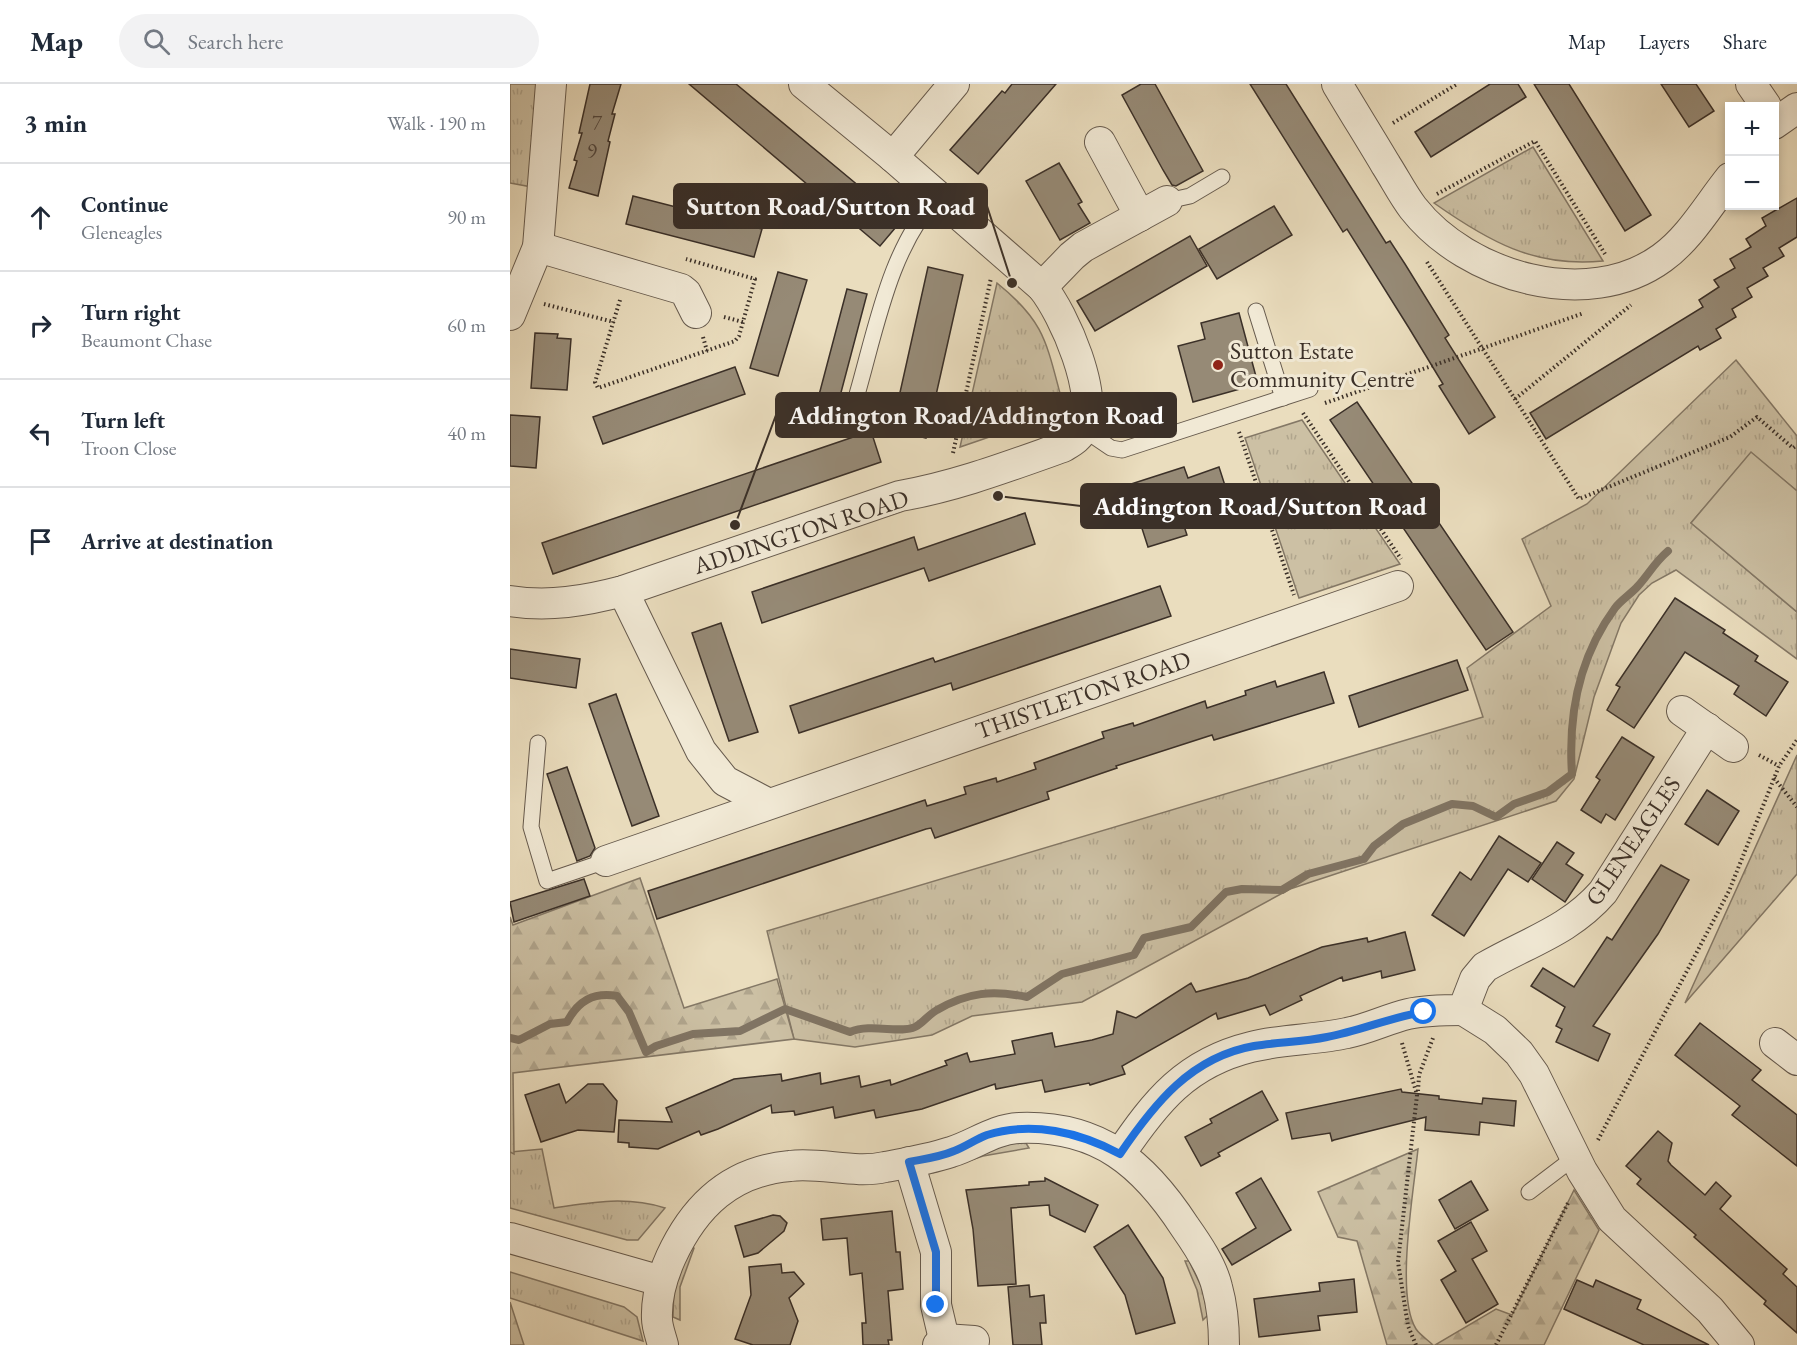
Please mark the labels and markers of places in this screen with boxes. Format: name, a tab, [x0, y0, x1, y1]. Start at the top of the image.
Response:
callout: Sutton Road/Sutton Road	[674, 184, 987, 228]
place label: Sutton Estate Community Centre	[1230, 335, 1414, 394]
marker: Sutton Estate Community Centre	[1211, 358, 1225, 372]
callout: Addington Road/Addington Road	[776, 393, 1176, 437]
callout: Addington Road/Sutton Road	[1081, 484, 1439, 528]

